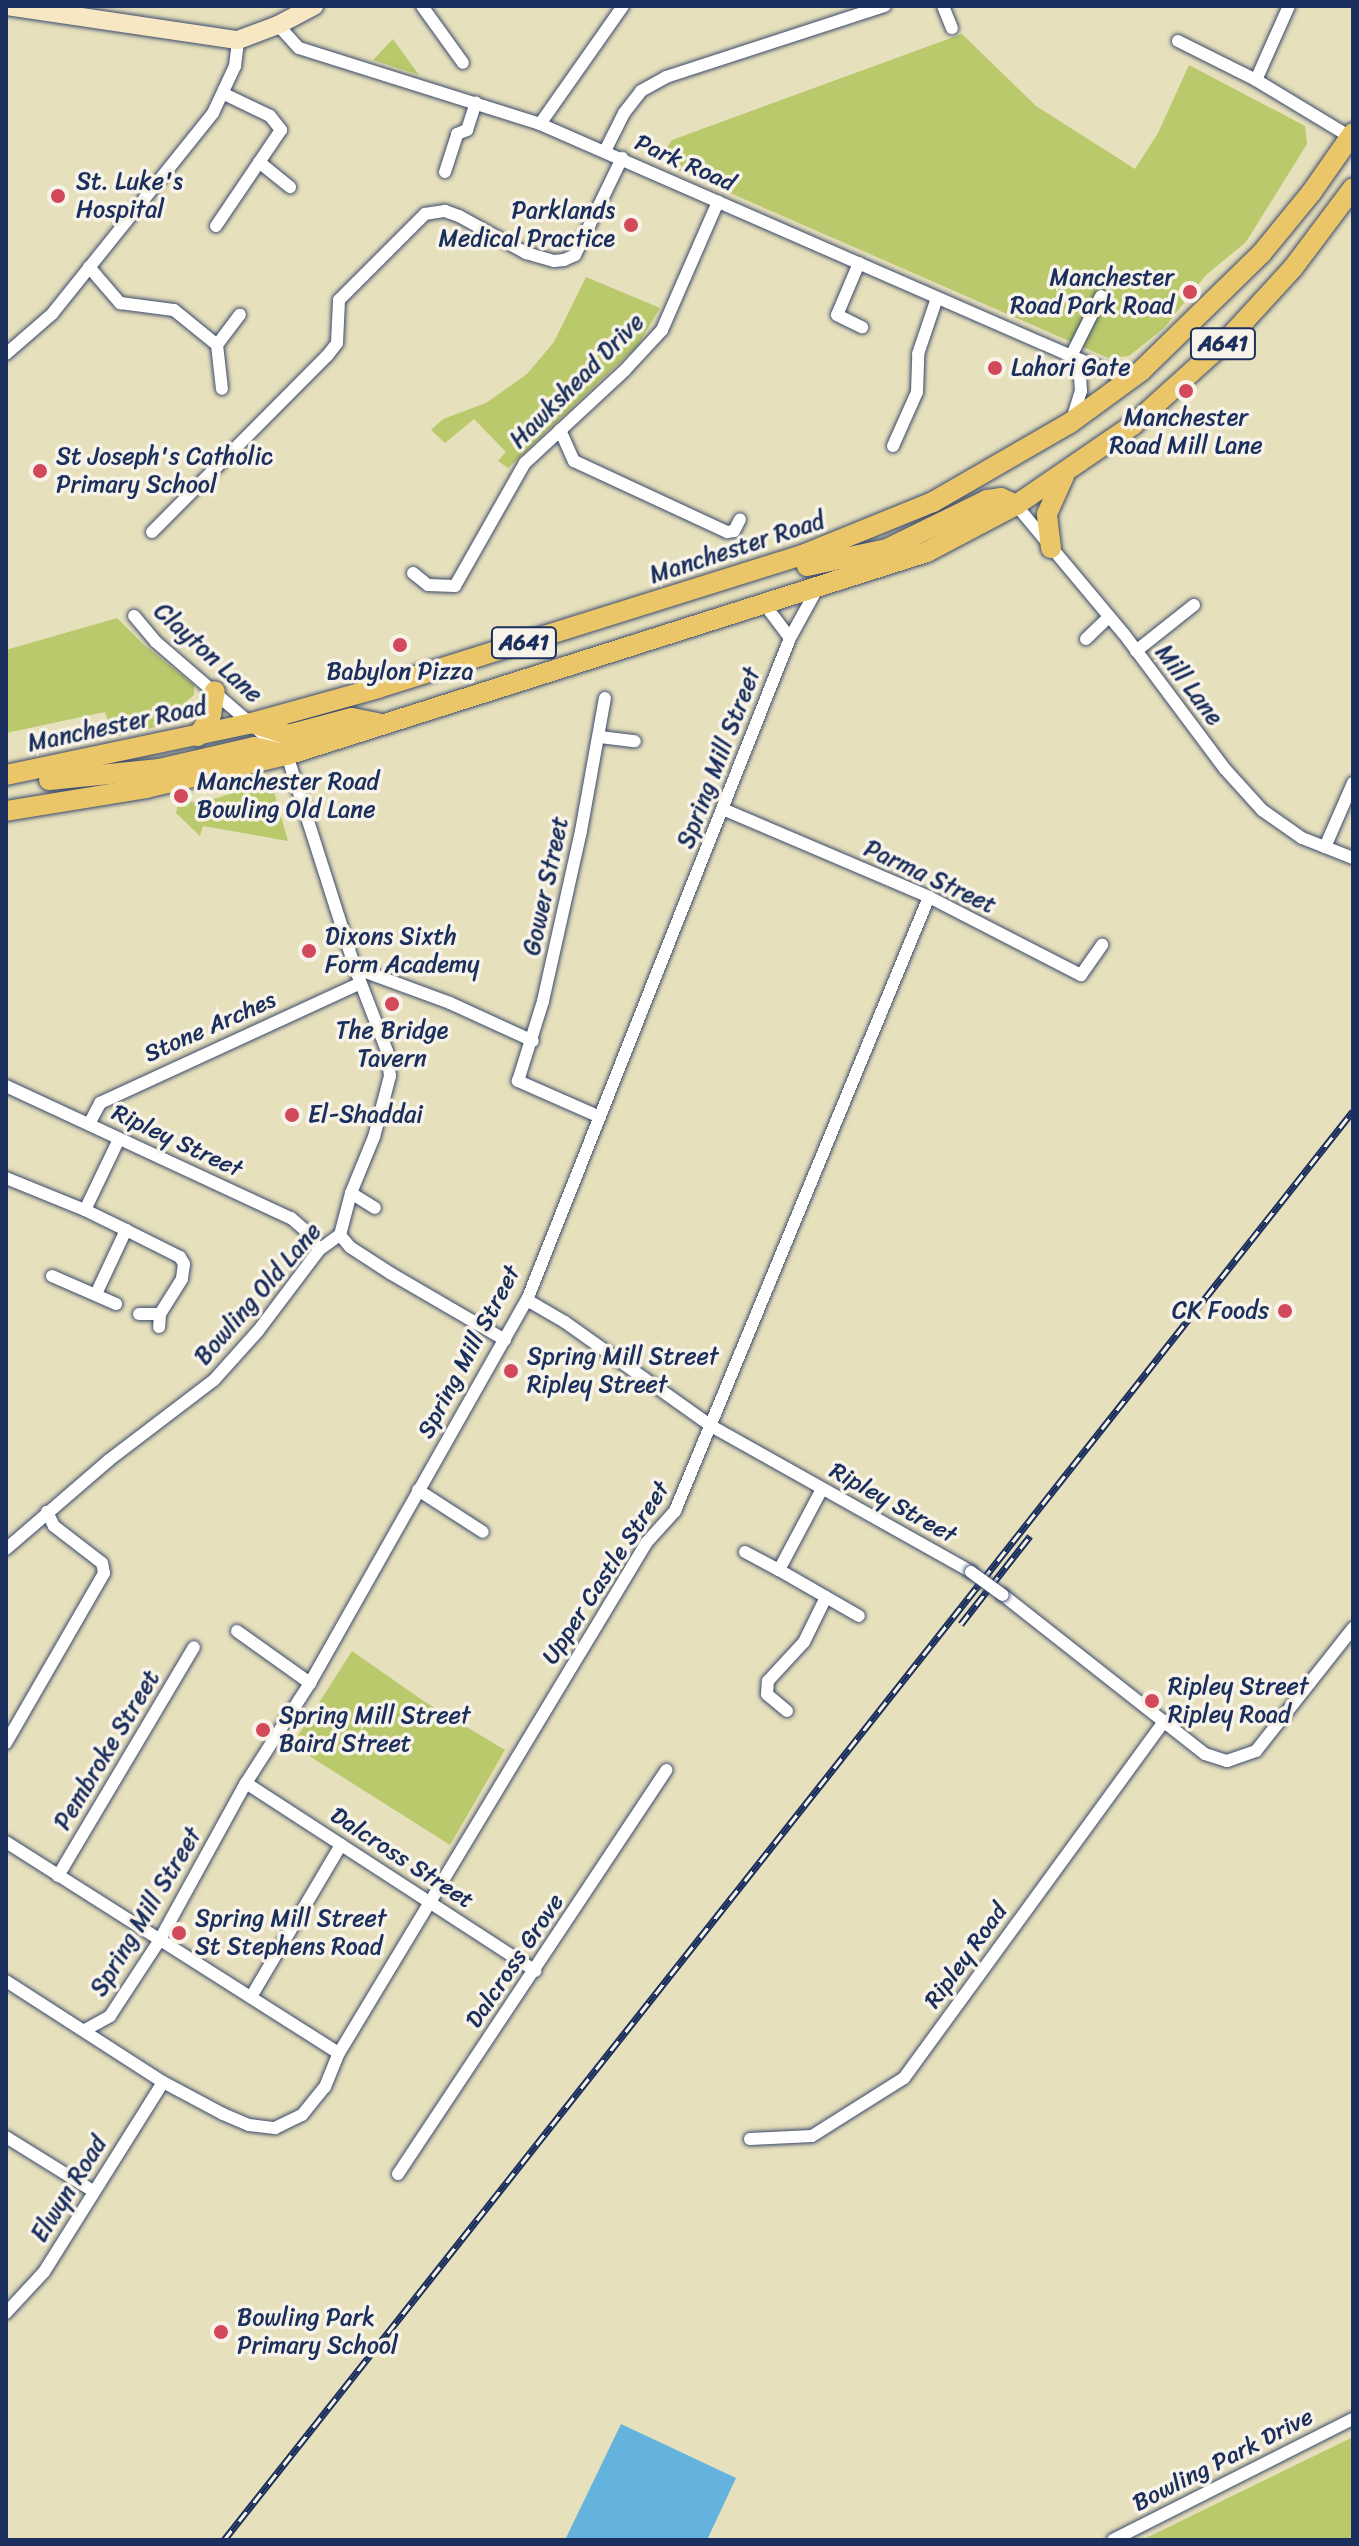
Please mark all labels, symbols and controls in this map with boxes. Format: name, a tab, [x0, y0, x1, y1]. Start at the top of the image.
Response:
street label: Park Road	[630, 128, 740, 198]
place label: St. Luke's Hospital	[76, 168, 184, 224]
marker: St. Luke's Hospital	[47, 185, 69, 207]
place label: Parklands Medical Practice	[438, 197, 615, 253]
marker: Parklands Medical Practice	[622, 216, 640, 234]
place label: Manchester Road Park Road	[1009, 264, 1174, 320]
marker: Manchester Road Park Road	[1181, 283, 1199, 301]
street label: Hawkshead Drive	[504, 308, 650, 454]
road number: A641	[1189, 326, 1257, 362]
place label: Lahori Gate	[1011, 354, 1131, 382]
marker: Lahori Gate	[986, 359, 1004, 377]
marker: Manchester Road Mill Lane	[1177, 382, 1195, 400]
place label: Manchester Road Mill Lane	[1110, 404, 1262, 460]
place label: St Joseph's Catholic Primary School	[56, 443, 274, 499]
marker: St Joseph's Catholic Primary School	[31, 462, 49, 480]
street label: Manchester Road	[646, 506, 828, 590]
street label: Clayton Lane	[148, 597, 268, 709]
road number: A641	[490, 625, 558, 661]
marker: Babylon Pizza	[391, 636, 409, 654]
street label: Mill Lane	[1149, 639, 1229, 731]
place label: Babylon Pizza	[326, 658, 474, 686]
street label: Spring Mill Street	[671, 663, 767, 853]
street label: Manchester Road	[25, 692, 209, 758]
place label: Manchester Road Bowling Old Lane	[197, 768, 379, 824]
marker: Manchester Road Bowling Old Lane	[172, 787, 190, 805]
street label: Gower Street	[517, 814, 575, 958]
street label: Parma Street	[859, 834, 1001, 920]
place label: Dixons Sixth Form Academy	[325, 923, 480, 979]
marker: Dixons Sixth Form Academy	[300, 942, 318, 960]
street label: Stone Arches	[139, 985, 281, 1069]
marker: The Bridge Tavern	[383, 995, 401, 1013]
place label: The Bridge Tavern	[335, 1017, 449, 1073]
street label: Ripley Street	[107, 1098, 247, 1184]
place label: El-Shaddai	[308, 1101, 423, 1129]
marker: El-Shaddai	[283, 1106, 301, 1124]
street label: Bowling Old Lane	[189, 1217, 327, 1371]
street label: Spring Mill Street	[411, 1261, 527, 1443]
place label: CK Foods	[1172, 1297, 1269, 1325]
marker: CK Foods	[1276, 1302, 1294, 1320]
place label: Spring Mill Street Ripley Street	[527, 1343, 718, 1399]
marker: Spring Mill Street Ripley Street	[502, 1362, 520, 1380]
street label: Ripley Street	[824, 1456, 962, 1550]
street label: Upper Castle Street	[536, 1476, 676, 1670]
street label: Pembroke Street	[48, 1665, 166, 1835]
place label: Ripley Street Ripley Road	[1168, 1673, 1309, 1729]
marker: Ripley Street Ripley Road	[1143, 1692, 1161, 1710]
place label: Spring Mill Street Baird Street	[279, 1702, 470, 1758]
marker: Spring Mill Street Baird Street	[254, 1721, 272, 1739]
street label: Dalcross Street	[325, 1801, 479, 1915]
street label: Spring Mill Street	[84, 1823, 208, 2001]
street label: Dalcross Grove	[459, 1888, 571, 2034]
street label: Ripley Road	[918, 1898, 1014, 2014]
place label: Spring Mill Street St Stephens Road	[195, 1905, 386, 1961]
marker: Spring Mill Street St Stephens Road	[170, 1924, 188, 1942]
street label: Elwyn Road	[25, 2131, 113, 2247]
place label: Bowling Park Primary School	[237, 2304, 398, 2360]
marker: Bowling Park Primary School	[212, 2323, 230, 2341]
street label: Bowling Park Drive	[1128, 2402, 1318, 2518]

